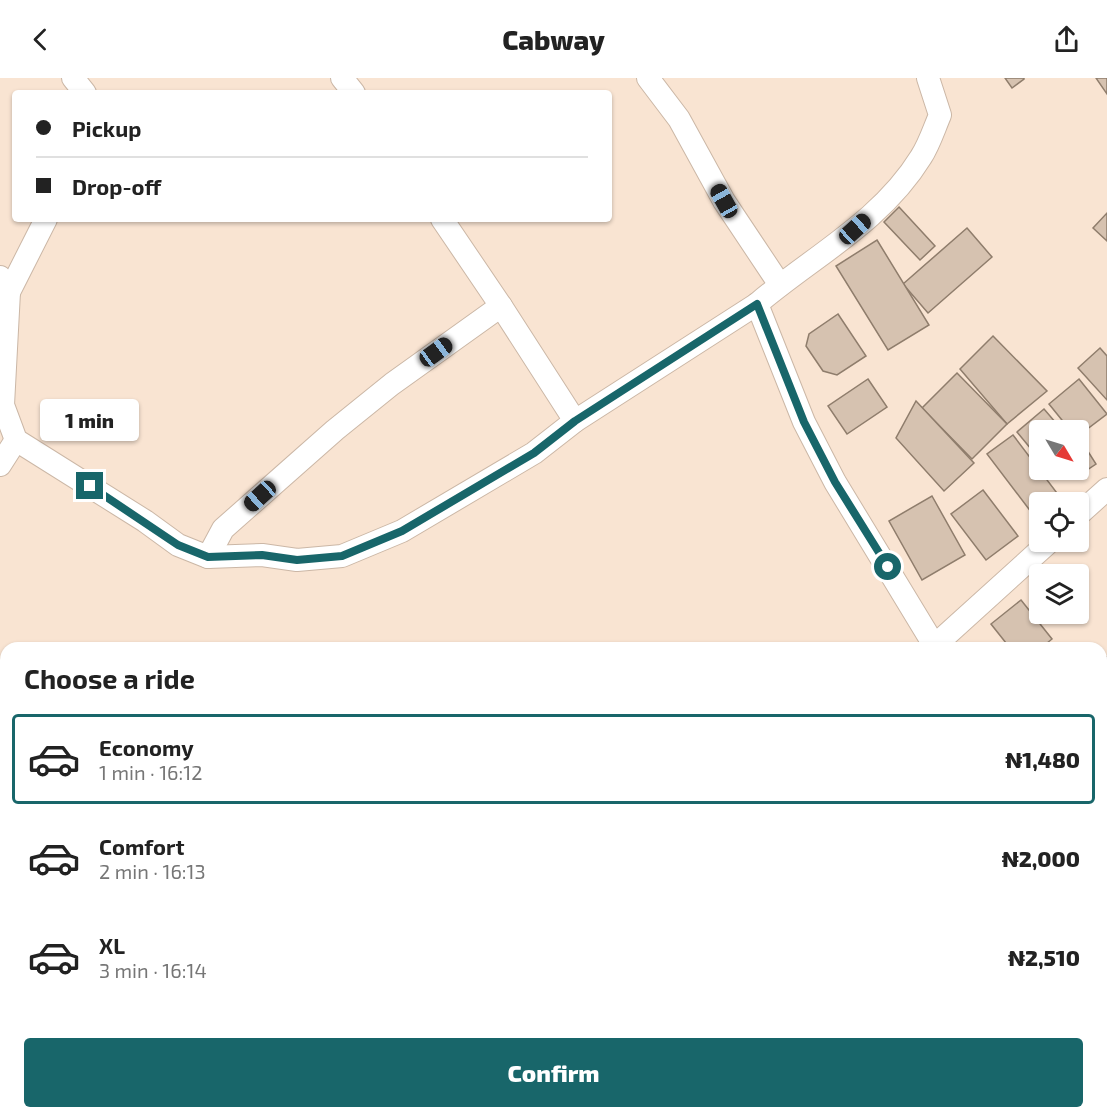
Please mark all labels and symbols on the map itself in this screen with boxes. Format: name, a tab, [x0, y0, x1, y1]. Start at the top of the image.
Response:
car	[707, 181, 741, 221]
car	[836, 210, 874, 248]
car	[416, 334, 456, 370]
callout: 1 min	[40, 399, 140, 441]
north arrow	[1029, 420, 1089, 480]
route end	[76, 472, 103, 499]
car	[241, 477, 279, 515]
route start	[874, 553, 901, 580]

